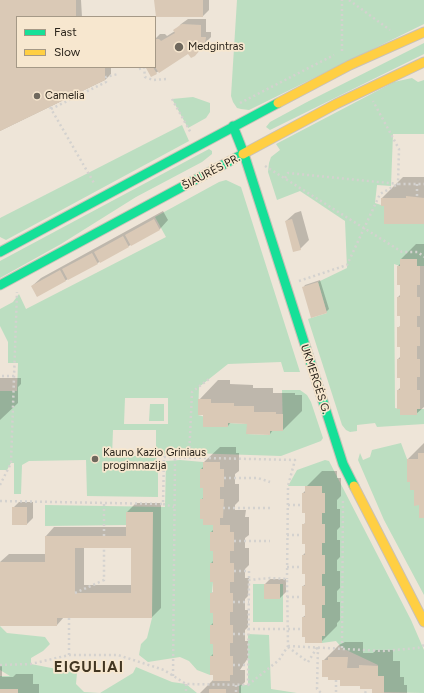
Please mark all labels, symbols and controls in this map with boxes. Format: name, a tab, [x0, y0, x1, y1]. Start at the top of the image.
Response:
legend	[16, 16, 156, 68]
text: Fast	[54, 25, 77, 39]
place label: Medgintras	[188, 40, 244, 54]
marker: Medgintras	[173, 41, 185, 53]
text: Slow	[54, 45, 80, 59]
place label: Camelia	[45, 89, 84, 103]
marker: Camelia	[32, 91, 42, 101]
street label: ŠIAURĖS PR.	[180, 151, 242, 193]
street label: UKMERGĖS G.	[298, 343, 332, 415]
place label: Kauno Kazio Griniaus progimnazija	[103, 446, 206, 472]
marker: Kauno Kazio Griniaus progimnazija	[90, 454, 100, 464]
district label: EIGULIAI	[54, 659, 124, 677]

